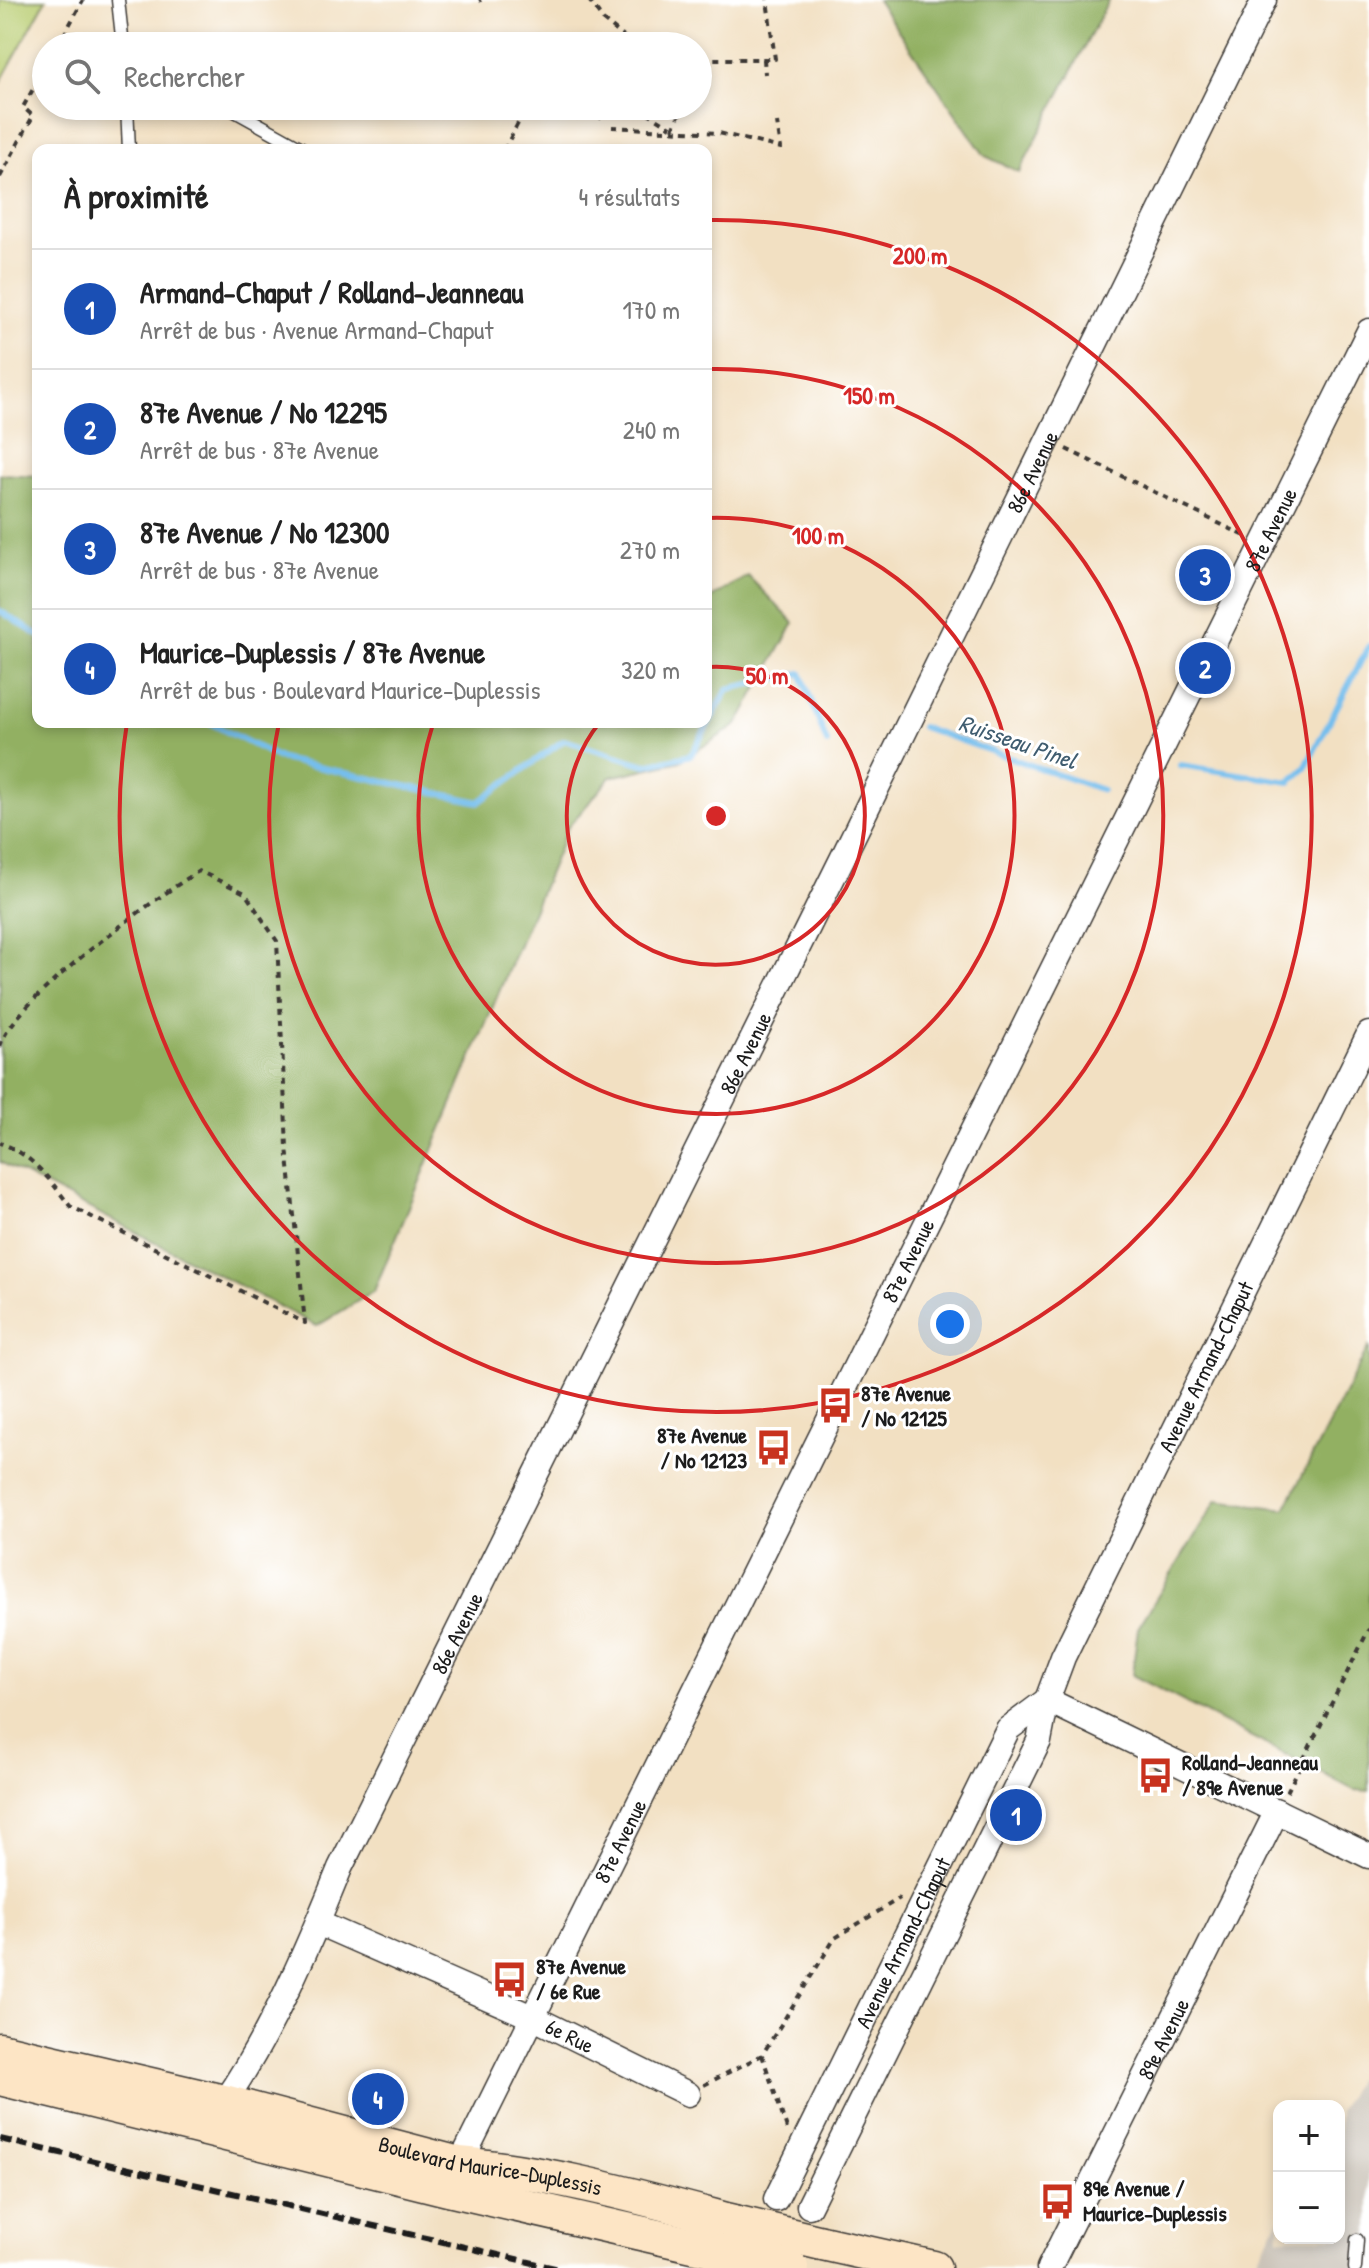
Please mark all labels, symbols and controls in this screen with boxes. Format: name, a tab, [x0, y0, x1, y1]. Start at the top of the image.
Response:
search box	[32, 32, 712, 120]
icon: search	[60, 54, 104, 98]
text: Rechercher	[124, 56, 245, 96]
text: À proximité	[64, 173, 209, 219]
text: 4 résultats	[578, 179, 680, 214]
text: 200 m	[893, 239, 947, 271]
text: Armand-Chaput / Rolland-Jeanneau	[140, 272, 524, 312]
text: 1	[85, 292, 95, 327]
text: 170 m	[622, 292, 680, 327]
text: Arrêt de bus · Avenue Armand-Chaput	[140, 312, 493, 347]
text: 150 m	[843, 379, 895, 411]
text: 87e Avenue / No 12295	[140, 392, 387, 432]
text: 2	[84, 412, 96, 447]
text: 240 m	[623, 412, 680, 447]
street label: 86e Avenue	[999, 426, 1065, 518]
text: Arrêt de bus · 87e Avenue	[140, 432, 379, 467]
street label: 87e Avenue	[1237, 482, 1304, 577]
text: 87e Avenue / No 12300	[140, 512, 389, 552]
text: 100 m	[792, 519, 844, 551]
text: 3	[84, 532, 96, 567]
text: 270 m	[620, 532, 680, 567]
pin: 3	[1179, 545, 1231, 605]
text: Arrêt de bus · 87e Avenue	[140, 552, 379, 587]
text: Maurice-Duplessis / 87e Avenue	[140, 632, 485, 672]
pin: 2	[1179, 638, 1231, 698]
text: 4	[85, 652, 95, 687]
text: 320 m	[621, 652, 680, 687]
text: 50 m	[746, 659, 788, 691]
text: Arrêt de bus · Boulevard Maurice-Duplessis	[140, 672, 541, 707]
water label: Ruisseau Pinel	[955, 706, 1082, 777]
centre of rings	[702, 802, 730, 830]
street label: 86e Avenue	[712, 1007, 779, 1099]
street label: 87e Avenue	[875, 1213, 942, 1308]
street label: Avenue Armand-Chaput	[1151, 1276, 1261, 1457]
your location	[930, 1304, 970, 1344]
place label: 87e Avenue / No 12125	[861, 1378, 951, 1433]
bus stop icon: 87e Avenue / No 12125	[816, 1387, 854, 1425]
place label: 87e Avenue / No 12123	[657, 1420, 747, 1475]
bus stop icon: 87e Avenue / No 12123	[754, 1429, 792, 1467]
street label: 86e Avenue	[424, 1587, 490, 1679]
place label: Rolland-Jeanneau / 89e Avenue	[1182, 1747, 1318, 1802]
bus stop icon: Rolland-Jeanneau / 89e Avenue	[1137, 1756, 1175, 1794]
pin: 1	[990, 1785, 1042, 1845]
street label: 87e Avenue	[587, 1794, 654, 1888]
street label: Avenue Armand-Chaput	[848, 1852, 958, 2033]
place label: 87e Avenue / 6e Rue	[536, 1951, 626, 2006]
bus stop icon: 87e Avenue / 6e Rue	[491, 1960, 529, 1998]
street label: 89e Avenue	[1130, 1993, 1196, 2085]
street label: 6e Rue	[541, 2011, 599, 2060]
pin: 4	[352, 2069, 404, 2129]
map controls	[1273, 2100, 1345, 2244]
button: +	[1273, 2100, 1345, 2172]
street label: Boulevard Maurice-Duplessis	[375, 2128, 605, 2202]
button: −	[1273, 2172, 1345, 2244]
place label: 89e Avenue / Maurice-Duplessis	[1083, 2173, 1227, 2229]
bus stop icon: 89e Avenue / Maurice-Duplessis	[1038, 2182, 1076, 2220]

